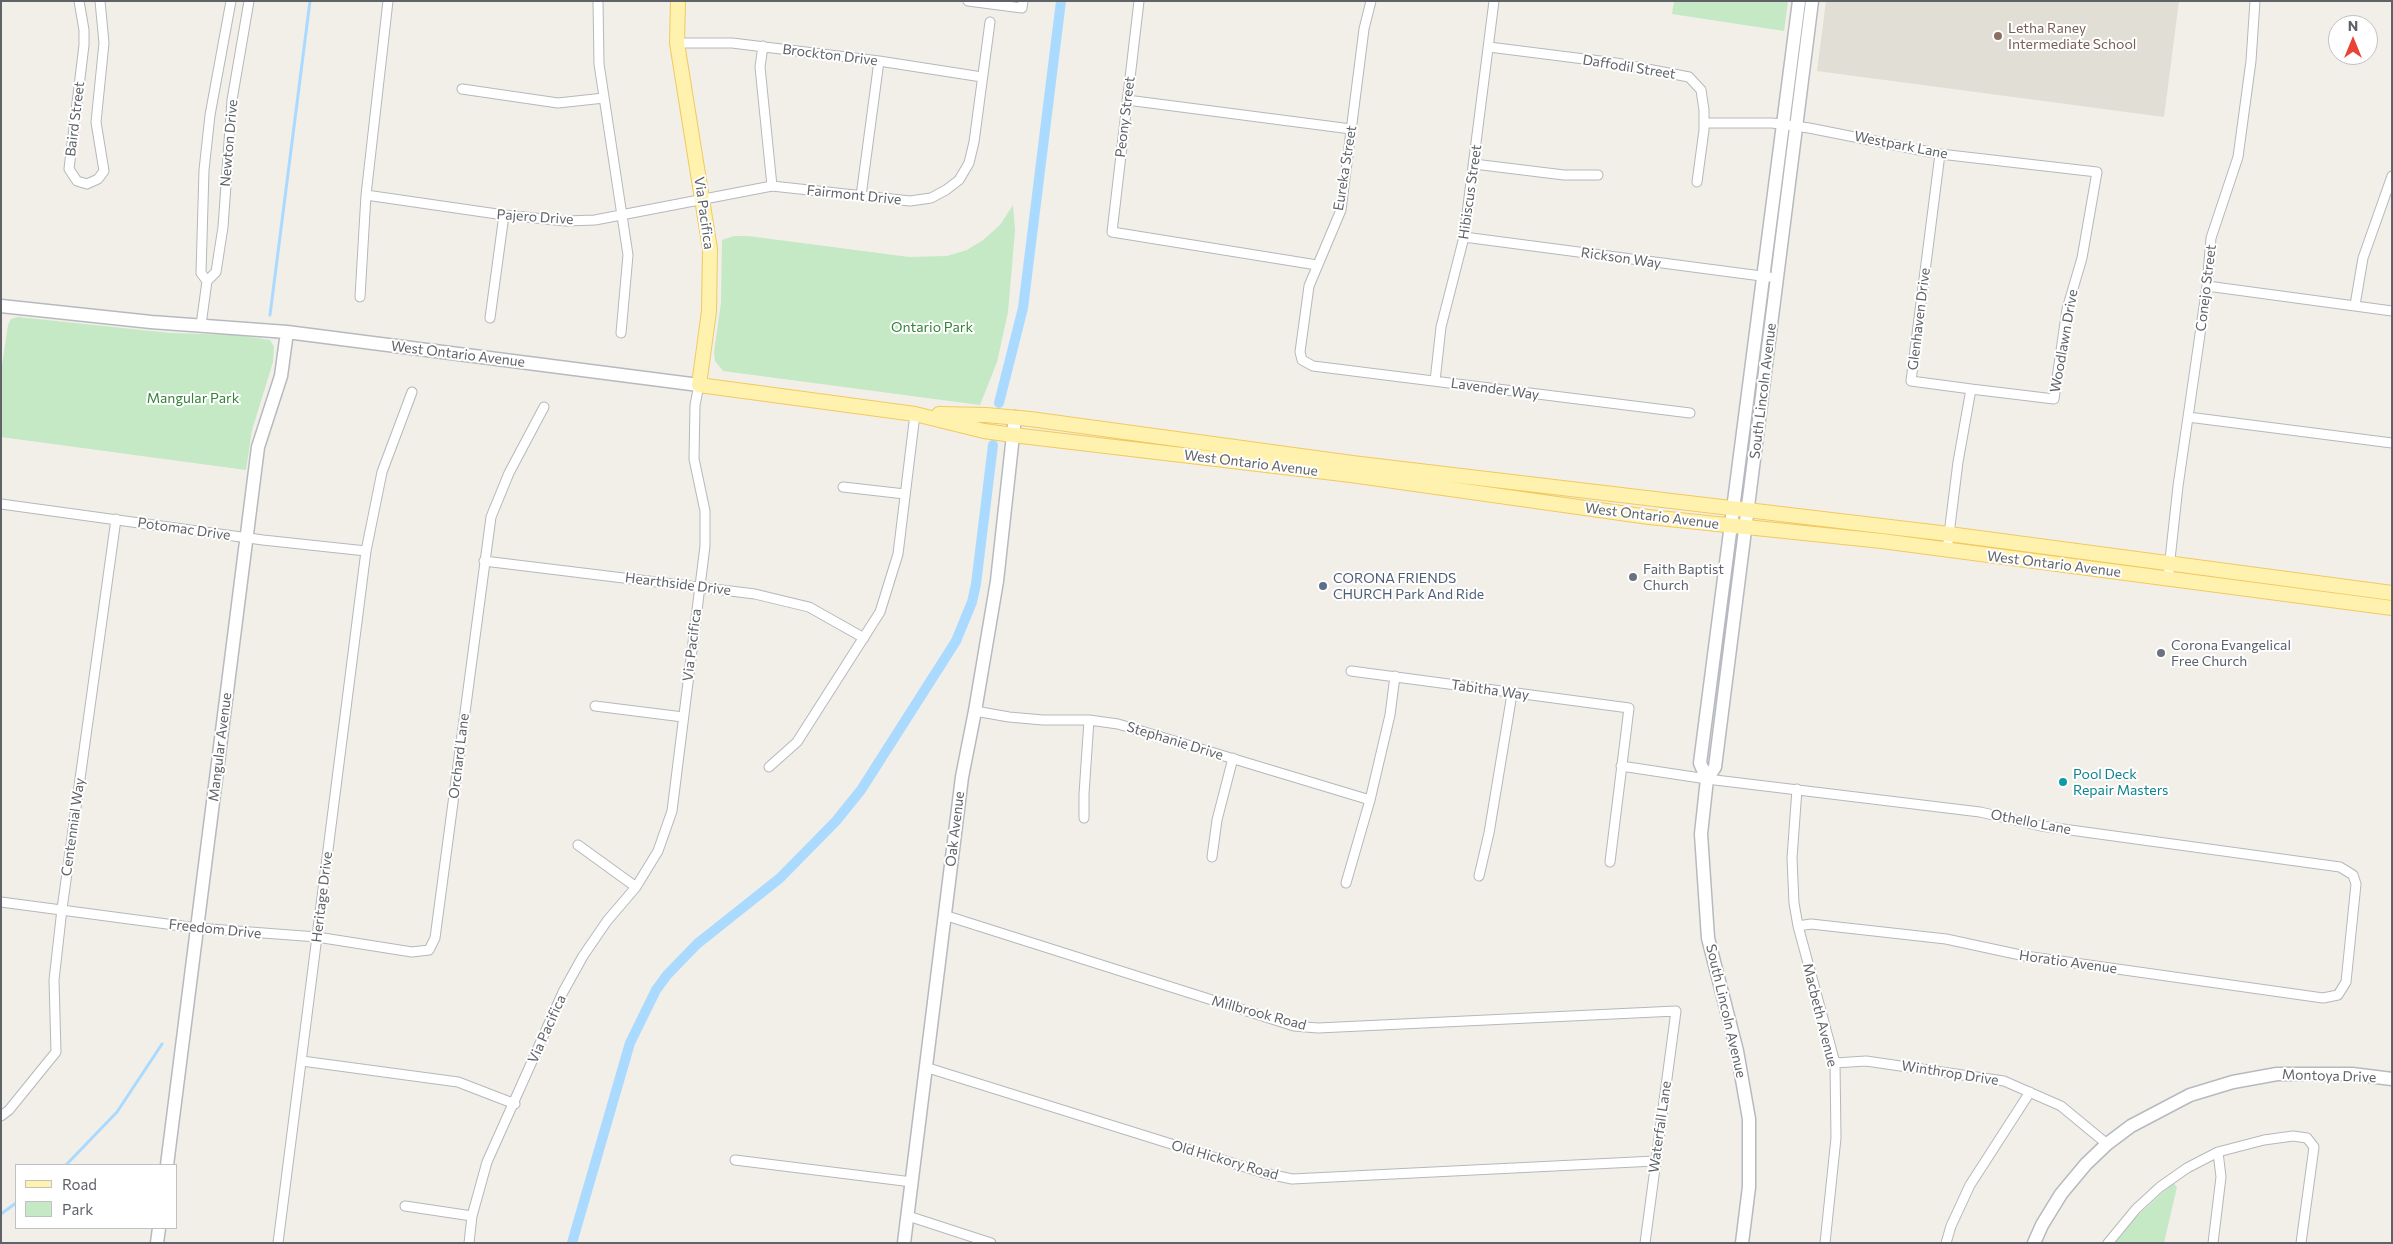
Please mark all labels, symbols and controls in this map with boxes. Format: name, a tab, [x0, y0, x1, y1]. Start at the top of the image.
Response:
north arrow	[2328, 15, 2378, 65]
text: N	[2348, 17, 2358, 34]
place label: Letha Raney Intermediate School	[2008, 20, 2136, 52]
marker: Letha Raney Intermediate School	[1992, 30, 2004, 42]
street label: Brockton Drive	[781, 41, 879, 69]
street label: Daffodil Street	[1581, 51, 1677, 83]
street label: Peony Street	[1112, 75, 1138, 159]
street label: Baird Street	[62, 80, 88, 158]
street label: Newton Drive	[217, 99, 241, 187]
street label: Eureka Street	[1330, 124, 1360, 212]
street label: Westpark Lane	[1853, 128, 1949, 162]
street label: Hibiscus Street	[1455, 143, 1485, 241]
street label: Via Pacifica	[691, 176, 717, 250]
street label: Fairmont Drive	[806, 182, 902, 208]
street label: Pajero Drive	[496, 206, 574, 228]
street label: Rickson Way	[1580, 244, 1662, 272]
street label: Conejo Street	[2192, 244, 2220, 332]
street label: Glenhaven Drive	[1904, 267, 1934, 371]
street label: Woodlawn Drive	[2047, 288, 2081, 394]
park label: Ontario Park	[891, 319, 973, 335]
street label: South Lincoln Avenue	[1746, 322, 1780, 460]
street label: West Ontario Avenue	[390, 337, 526, 371]
street label: Lavender Way	[1450, 374, 1540, 404]
park label: Mangular Park	[147, 390, 239, 406]
street label: West Ontario Avenue	[1183, 446, 1319, 480]
street label: West Ontario Avenue	[1584, 499, 1720, 533]
street label: Potomac Drive	[136, 514, 232, 544]
street label: West Ontario Avenue	[1986, 547, 2122, 581]
place label: Faith Baptist Church	[1643, 561, 1724, 594]
street label: Hearthside Drive	[624, 569, 732, 599]
place label: CORONA FRIENDS CHURCH Park And Ride	[1333, 570, 1484, 602]
marker: Faith Baptist Church	[1627, 571, 1639, 583]
marker: CORONA FRIENDS CHURCH Park And Ride	[1317, 580, 1329, 592]
street label: Via Pacifica	[679, 608, 705, 682]
place label: Corona Evangelical Free Church	[2171, 637, 2291, 670]
marker: Corona Evangelical Free Church	[2155, 647, 2167, 659]
street label: Tabitha Way	[1450, 676, 1530, 704]
street label: Mangular Avenue	[205, 691, 235, 803]
street label: Orchard Lane	[445, 712, 473, 800]
street label: Stephanie Drive	[1125, 718, 1225, 764]
place label: Pool Deck Repair Masters	[2073, 766, 2168, 799]
marker: Pool Deck Repair Masters	[2057, 776, 2069, 788]
street label: Centennial Way	[58, 777, 88, 877]
street label: Oak Avenue	[942, 790, 968, 868]
street label: Othello Lane	[1989, 806, 2073, 838]
street label: Heritage Drive	[308, 851, 336, 943]
street label: Freedom Drive	[168, 916, 262, 942]
street label: South Lincoln Avenue	[1702, 943, 1750, 1079]
street label: Horatio Avenue	[2018, 947, 2118, 977]
street label: Macbeth Avenue	[1799, 961, 1841, 1069]
street label: Via Pacifica	[524, 992, 570, 1066]
street label: Millbrook Road	[1210, 992, 1308, 1034]
street label: Winthrop Drive	[1900, 1057, 2000, 1089]
street label: Montoya Drive	[2282, 1066, 2376, 1086]
street label: Waterfall Lane	[1645, 1080, 1675, 1174]
street label: Old Hickory Road	[1170, 1137, 1280, 1183]
legend	[15, 1164, 178, 1229]
text: Road	[62, 1175, 97, 1193]
text: Park	[62, 1200, 93, 1218]

